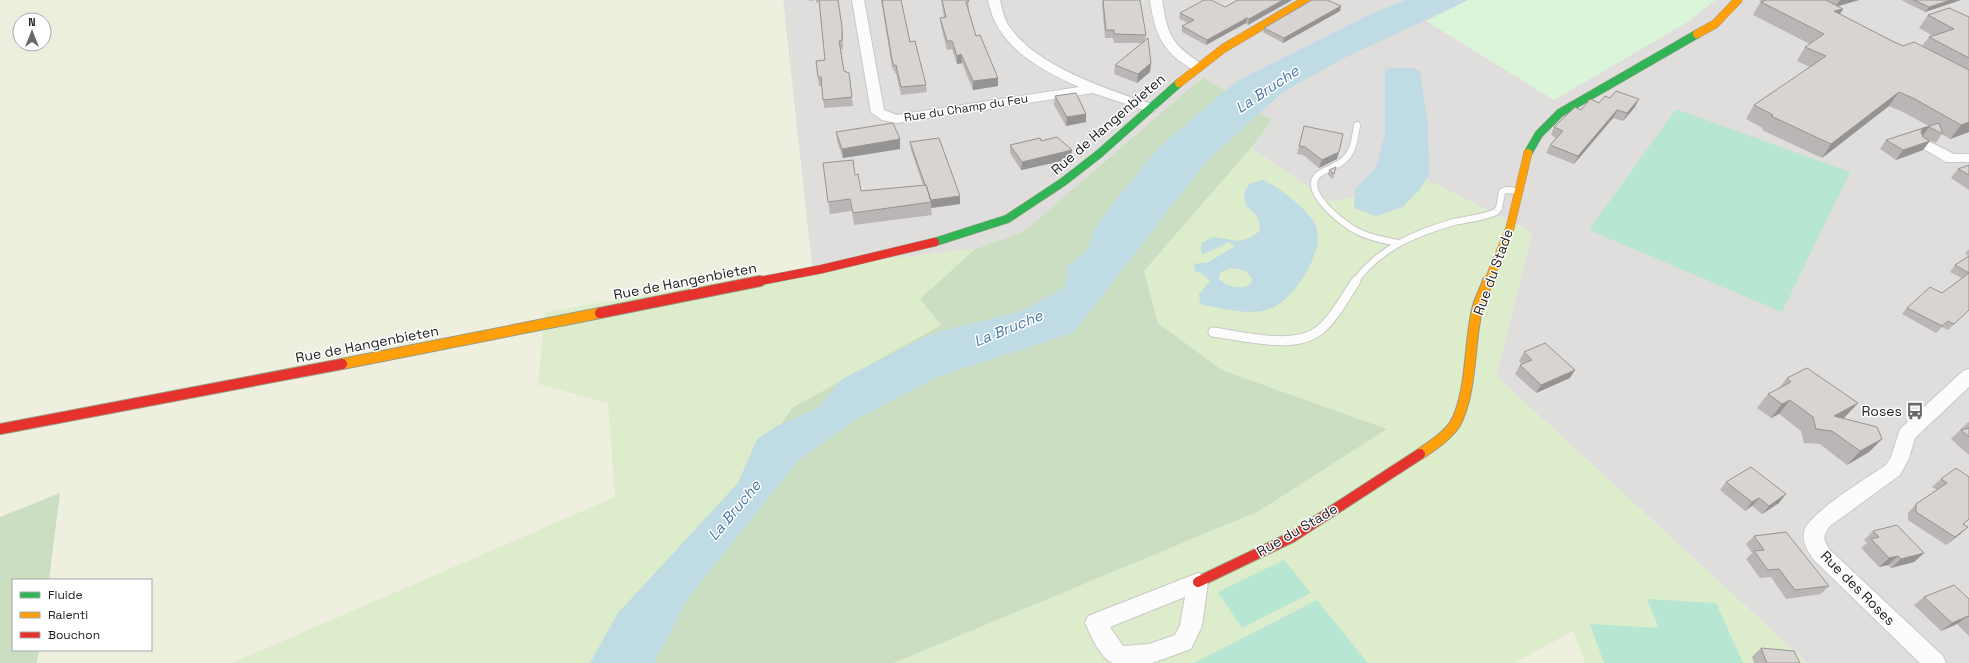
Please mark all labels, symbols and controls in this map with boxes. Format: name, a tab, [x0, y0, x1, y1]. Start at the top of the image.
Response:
north arrow	[12, 12, 52, 52]
text: N	[28, 15, 36, 29]
water label: La Bruche	[1232, 60, 1303, 117]
street label: Rue de Hangenbieten	[1047, 70, 1169, 178]
street label: Rue du Champ du Feu	[903, 90, 1029, 126]
street label: Rue du Stade	[1469, 226, 1517, 318]
street label: Rue de Hangenbieten	[612, 258, 758, 304]
water label: La Bruche	[971, 305, 1046, 350]
street label: Rue de Hangenbieten	[294, 321, 440, 367]
bus stop icon: Roses	[1905, 401, 1925, 421]
place label: Roses	[1861, 402, 1902, 420]
water label: La Bruche	[703, 475, 765, 544]
street label: Rue du Stade	[1253, 500, 1341, 560]
street label: Rue des Roses	[1817, 547, 1899, 629]
legend	[12, 579, 152, 651]
text: Fluide	[48, 587, 83, 603]
text: Ralenti	[48, 607, 88, 623]
text: Bouchon	[48, 627, 100, 643]

